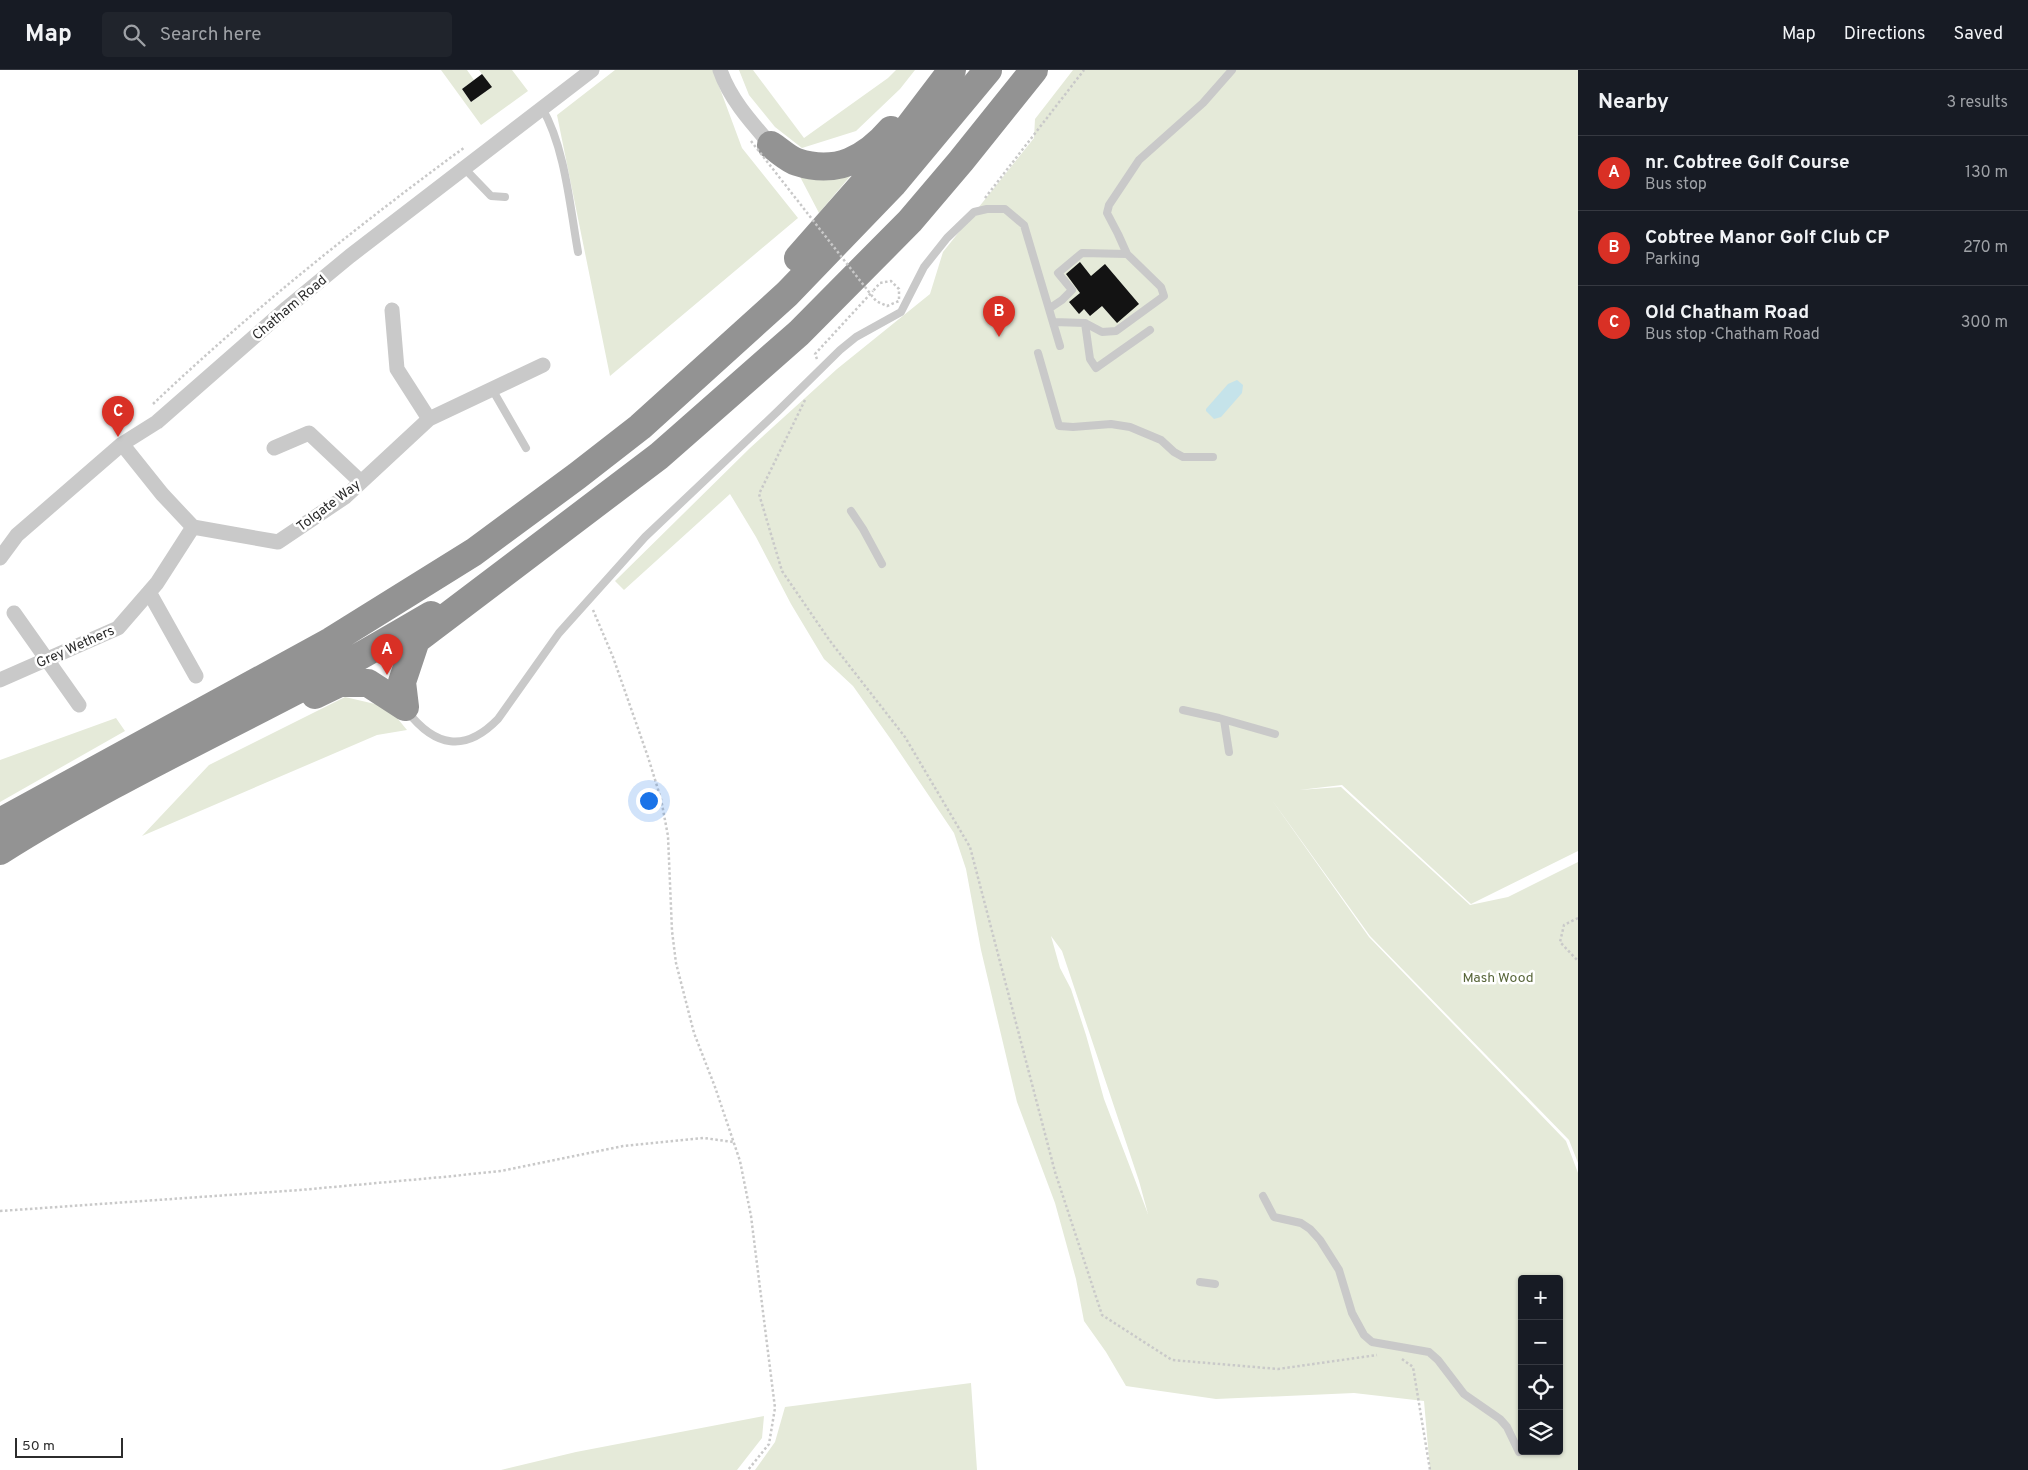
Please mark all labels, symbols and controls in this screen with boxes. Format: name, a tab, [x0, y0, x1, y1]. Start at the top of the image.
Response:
search box	[102, 12, 452, 57]
text: Map	[25, 20, 72, 50]
icon: search	[120, 21, 148, 49]
text: Search here	[160, 23, 261, 47]
text: Map	[1782, 23, 1816, 46]
text: Directions	[1844, 23, 1926, 46]
text: Saved	[1954, 23, 2003, 46]
text: Nearby	[1598, 89, 1669, 116]
text: 3 results	[1946, 93, 2008, 113]
text: nr. Cobtree Golf Course	[1645, 151, 1850, 175]
text: A	[1608, 163, 1620, 183]
text: 130 m	[1965, 163, 2008, 183]
text: Bus stop	[1645, 175, 1707, 195]
text: Cobtree Manor Golf Club CP	[1645, 226, 1889, 250]
text: B	[1608, 238, 1620, 258]
text: 270 m	[1963, 238, 2008, 258]
text: Parking	[1645, 250, 1700, 270]
street label: Chatham Road	[249, 272, 331, 344]
pin: B	[983, 296, 1015, 337]
text: Old Chatham Road	[1645, 301, 1809, 325]
text: C	[1609, 313, 1619, 333]
text: 300 m	[1961, 313, 2008, 333]
text: Bus stop · Chatham Road	[1645, 325, 1820, 345]
pin: C	[102, 396, 134, 437]
street label: Tolgate Way	[294, 477, 364, 536]
street label: Grey Wethers	[34, 623, 117, 672]
pin: A	[371, 634, 403, 675]
your location	[636, 788, 662, 814]
park label: Mash Wood	[1462, 970, 1534, 987]
map controls	[1518, 1275, 1563, 1455]
button: +	[1518, 1275, 1563, 1320]
button: −	[1518, 1320, 1563, 1365]
button: locate	[1518, 1365, 1563, 1410]
button: layers	[1518, 1410, 1563, 1455]
scale bar	[15, 1435, 122, 1458]
text: 50 m	[22, 1438, 55, 1455]

